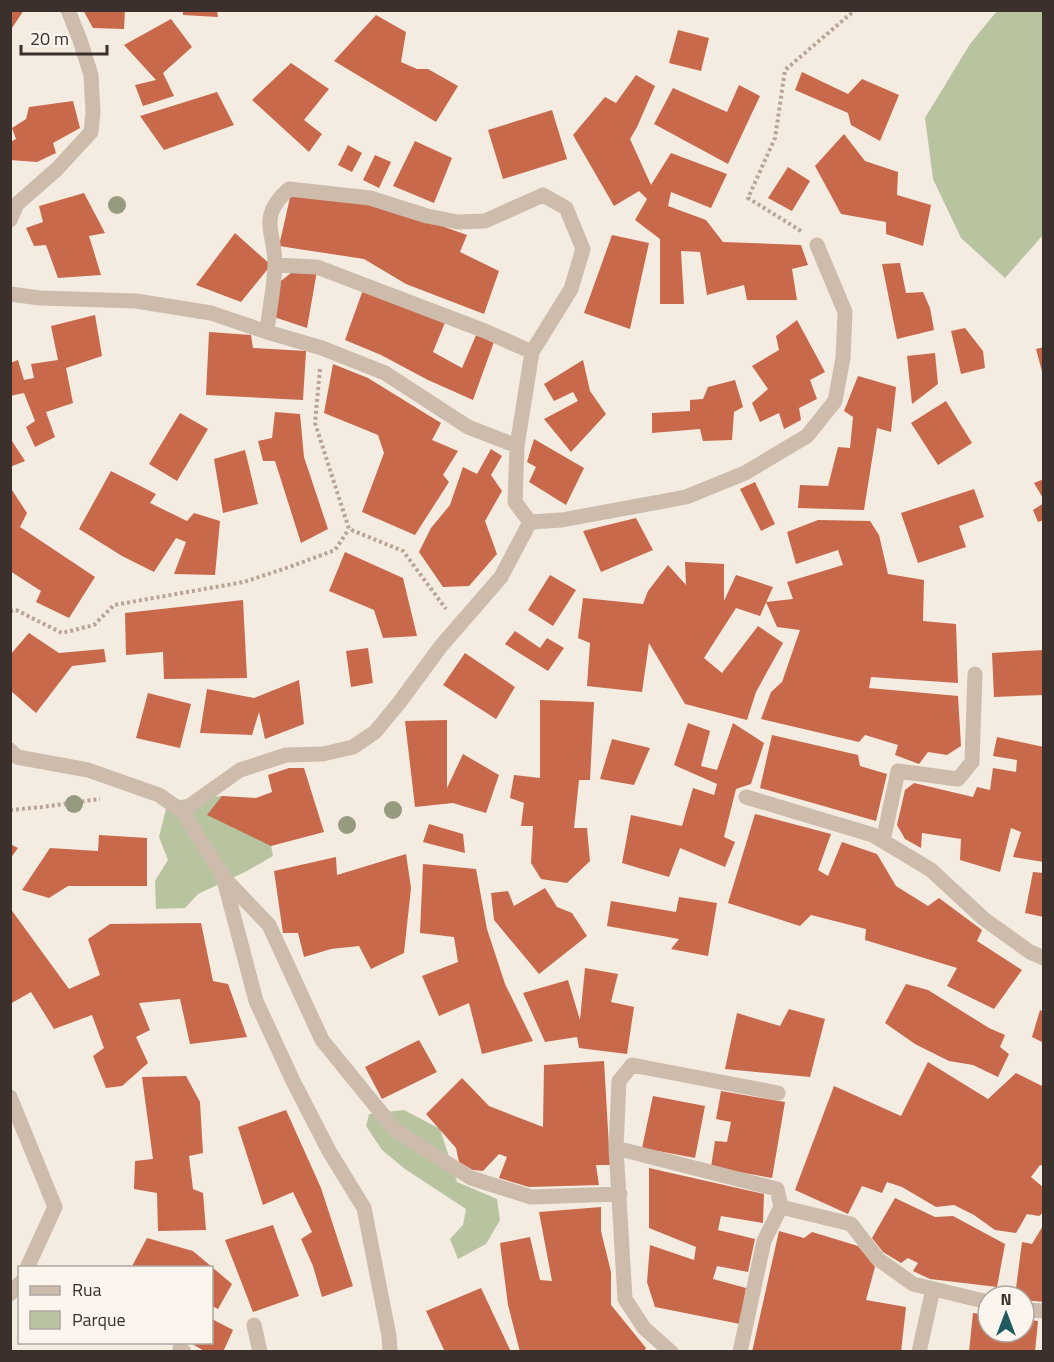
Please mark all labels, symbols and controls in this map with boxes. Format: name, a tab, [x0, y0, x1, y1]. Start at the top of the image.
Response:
scale bar	[21, 18, 106, 56]
text: 20 m	[30, 25, 69, 52]
legend	[18, 1266, 213, 1344]
text: Rua	[72, 1276, 102, 1303]
north arrow	[976, 1284, 1036, 1344]
text: N	[1000, 1287, 1012, 1311]
text: Parque	[72, 1306, 126, 1333]

